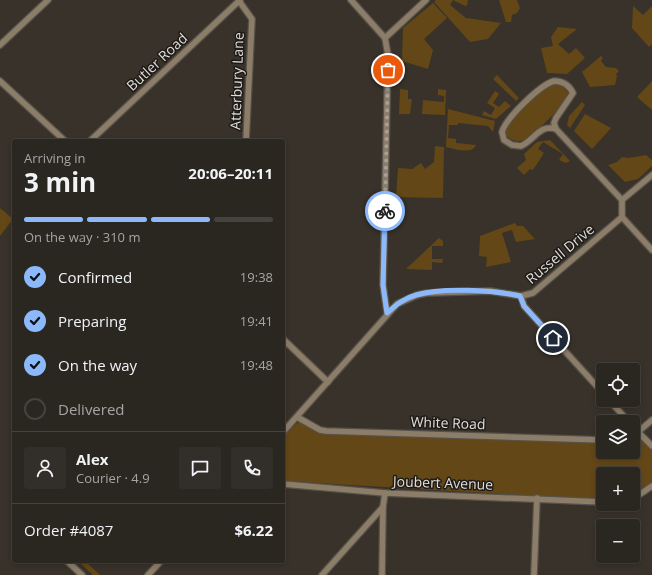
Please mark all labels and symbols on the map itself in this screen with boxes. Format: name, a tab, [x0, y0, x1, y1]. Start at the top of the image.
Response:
street label: Butler Road	[122, 29, 191, 95]
street label: Atterbury Lane	[225, 32, 248, 130]
pin	[371, 53, 405, 87]
courier	[365, 191, 405, 231]
street label: Russell Drive	[522, 219, 598, 288]
pin	[536, 321, 570, 355]
street label: White Road	[410, 412, 486, 433]
street label: Joubert Avenue	[391, 471, 494, 494]

